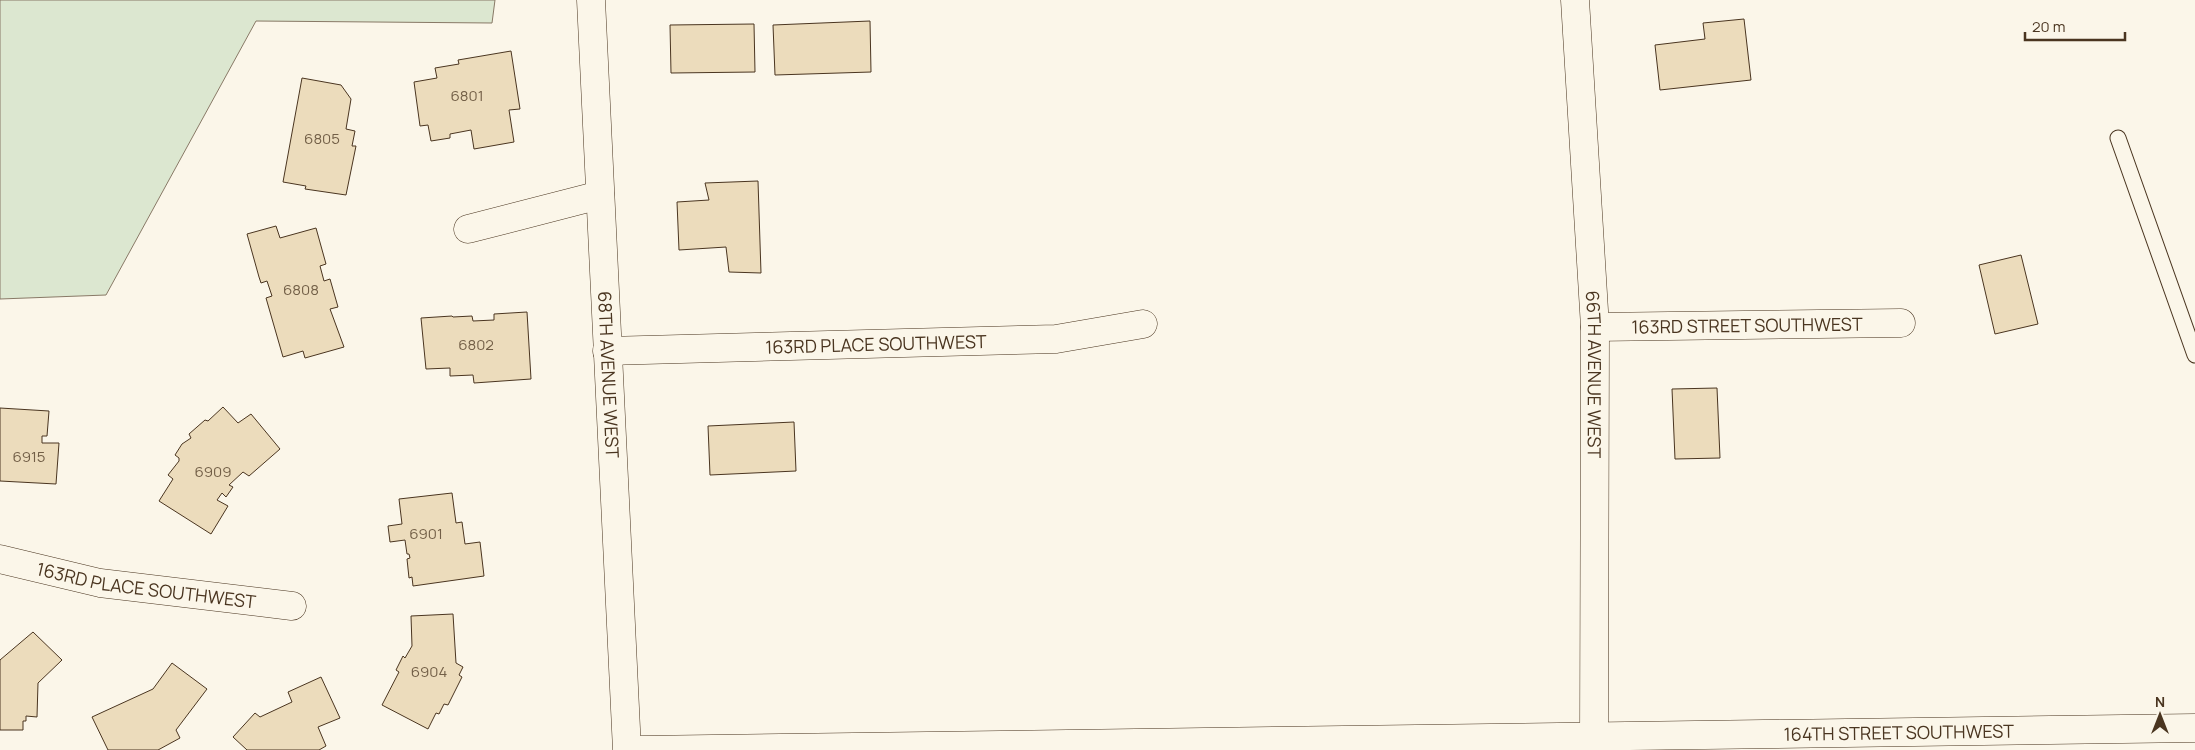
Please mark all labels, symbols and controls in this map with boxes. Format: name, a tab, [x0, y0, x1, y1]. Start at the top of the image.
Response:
scale bar	[2025, 10, 2125, 42]
text: 20 m	[2032, 16, 2065, 37]
house number: 6801	[450, 85, 484, 106]
house number: 6805	[304, 128, 340, 149]
house number: 6808	[283, 279, 319, 300]
street label: 66TH AVENUE WEST	[1581, 290, 1607, 458]
street label: 68TH AVENUE WEST	[593, 291, 625, 459]
street label: 163RD STREET SOUTHWEST	[1631, 312, 1863, 339]
street label: 163RD PLACE SOUTHWEST	[765, 329, 987, 359]
house number: 6802	[458, 334, 494, 355]
house number: 6915	[13, 446, 45, 467]
house number: 6909	[195, 461, 231, 482]
house number: 6901	[409, 523, 443, 544]
street label: 163RD PLACE SOUTHWEST	[34, 556, 257, 614]
house number: 6904	[411, 661, 447, 682]
north arrow	[2135, 690, 2185, 740]
text: N	[2155, 692, 2165, 711]
street label: 164TH STREET SOUTHWEST	[1784, 719, 2014, 746]

